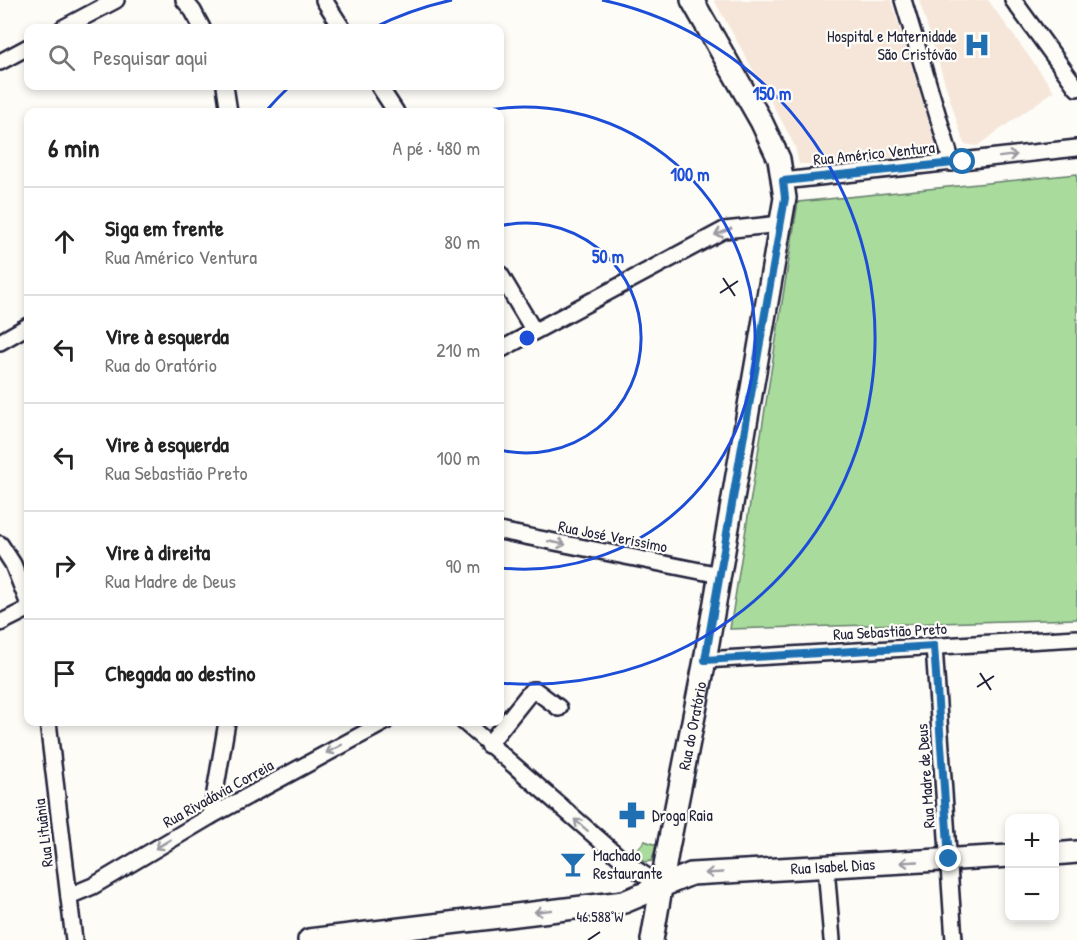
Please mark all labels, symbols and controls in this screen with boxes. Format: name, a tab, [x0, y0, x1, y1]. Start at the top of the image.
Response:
search box	[24, 24, 504, 90]
place label: Hospital e Maternidade São Cristóvão	[827, 25, 958, 65]
hospital icon: Hospital e Maternidade São Cristóvão	[962, 30, 992, 60]
icon: search	[45, 41, 78, 74]
text: Pesquisar aqui	[93, 42, 208, 72]
text: 150 m	[753, 81, 791, 106]
text: 6 min	[48, 130, 100, 165]
text: A pé · 480 m	[393, 134, 480, 161]
street label: Rua Américo Ventura	[812, 136, 936, 170]
route start	[949, 148, 975, 174]
one-way arrow	[997, 150, 1017, 161]
text: 100 m	[670, 162, 710, 187]
text: Siga em frente	[105, 213, 224, 243]
icon: ahead	[48, 225, 81, 258]
one-way arrow	[714, 227, 732, 238]
text: 80 m	[444, 228, 480, 255]
text: Rua Américo Ventura	[105, 243, 257, 270]
text: 50 m	[592, 244, 624, 269]
text: Vire à esquerda	[105, 321, 229, 351]
centre of rings	[517, 328, 537, 348]
icon: left	[48, 333, 81, 366]
text: 210 m	[436, 336, 480, 363]
text: Rua do Oratório	[105, 351, 217, 378]
text: Vire à esquerda	[105, 429, 229, 459]
icon: left	[48, 441, 81, 474]
text: 100 m	[437, 444, 480, 471]
text: Rua Sebastião Preto	[105, 459, 248, 486]
street label: Rua José Verissimo	[557, 515, 670, 557]
text: Vire à direita	[105, 537, 210, 567]
one-way arrow	[547, 538, 566, 549]
icon: right	[48, 549, 81, 582]
text: 90 m	[446, 552, 480, 579]
text: Rua Madre de Deus	[105, 567, 236, 594]
street label: Rua Sebastião Preto	[832, 617, 948, 645]
icon: arrive	[48, 657, 81, 690]
text: Chegada ao destino	[105, 658, 255, 688]
street label: Rua do Oratório	[673, 679, 712, 772]
street label: Rua Madre de Deus	[910, 723, 940, 829]
one-way arrow	[326, 743, 343, 755]
street label: Rua Rivadávia Correia	[159, 753, 277, 833]
street label: Rua Lituânia	[28, 798, 58, 868]
pharmacy icon: Droga Raia	[617, 800, 647, 830]
place label: Droga Raia	[652, 804, 713, 826]
map controls	[1005, 814, 1059, 922]
button: +	[1005, 814, 1059, 868]
one-way arrow	[574, 818, 589, 832]
one-way arrow	[155, 839, 173, 850]
place label: Machado Restaurante	[593, 844, 663, 884]
route end	[935, 845, 961, 871]
bar icon: Machado Restaurante	[558, 849, 588, 879]
street label: Rua Isabel Dias	[790, 853, 876, 879]
one-way arrow	[900, 856, 920, 867]
one-way arrow	[705, 868, 725, 879]
button: −	[1005, 868, 1059, 922]
one-way arrow	[534, 906, 553, 917]
text: 46.588°W	[577, 906, 624, 927]

